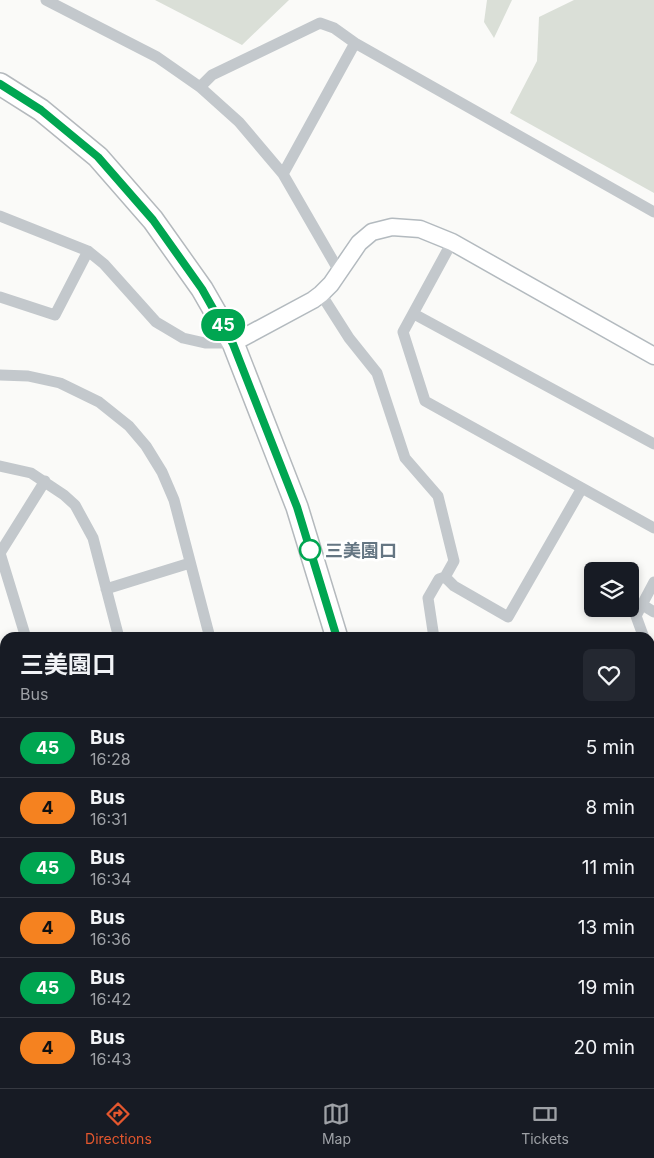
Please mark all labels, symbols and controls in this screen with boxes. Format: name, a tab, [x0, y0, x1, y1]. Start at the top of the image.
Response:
line badge: 45	[200, 309, 246, 341]
text: 45	[211, 314, 235, 335]
marker: 三美園口	[299, 539, 321, 561]
place label: 三美園口	[325, 540, 397, 561]
map controls	[584, 562, 639, 617]
button: layers	[584, 562, 639, 617]
button: heart	[583, 649, 635, 701]
text: 三美園口	[20, 650, 116, 679]
text: Bus	[20, 684, 48, 704]
text: Bus	[90, 726, 125, 749]
text: 5 min	[586, 736, 635, 759]
text: 45	[36, 737, 59, 758]
text: 16:28	[90, 749, 131, 769]
text: Bus	[90, 786, 125, 809]
text: 8 min	[585, 796, 635, 819]
text: 4	[41, 797, 54, 818]
text: 16:31	[90, 809, 127, 829]
text: Bus	[90, 846, 125, 869]
text: 11 min	[582, 856, 635, 879]
text: 45	[36, 857, 59, 878]
text: 16:34	[90, 869, 131, 889]
text: Bus	[90, 906, 125, 929]
text: 13 min	[578, 916, 635, 939]
text: 4	[41, 917, 54, 938]
text: 16:36	[90, 929, 131, 949]
text: Bus	[90, 966, 125, 989]
text: 19 min	[578, 976, 635, 999]
text: 45	[36, 977, 59, 998]
text: 16:42	[90, 989, 131, 1009]
text: Bus	[90, 1026, 125, 1049]
text: 20 min	[574, 1036, 635, 1059]
text: 4	[41, 1037, 54, 1058]
text: 16:43	[90, 1049, 131, 1069]
tab: Directions	[85, 1100, 152, 1147]
tab: Map	[322, 1100, 351, 1147]
tab: Tickets	[521, 1100, 569, 1147]

